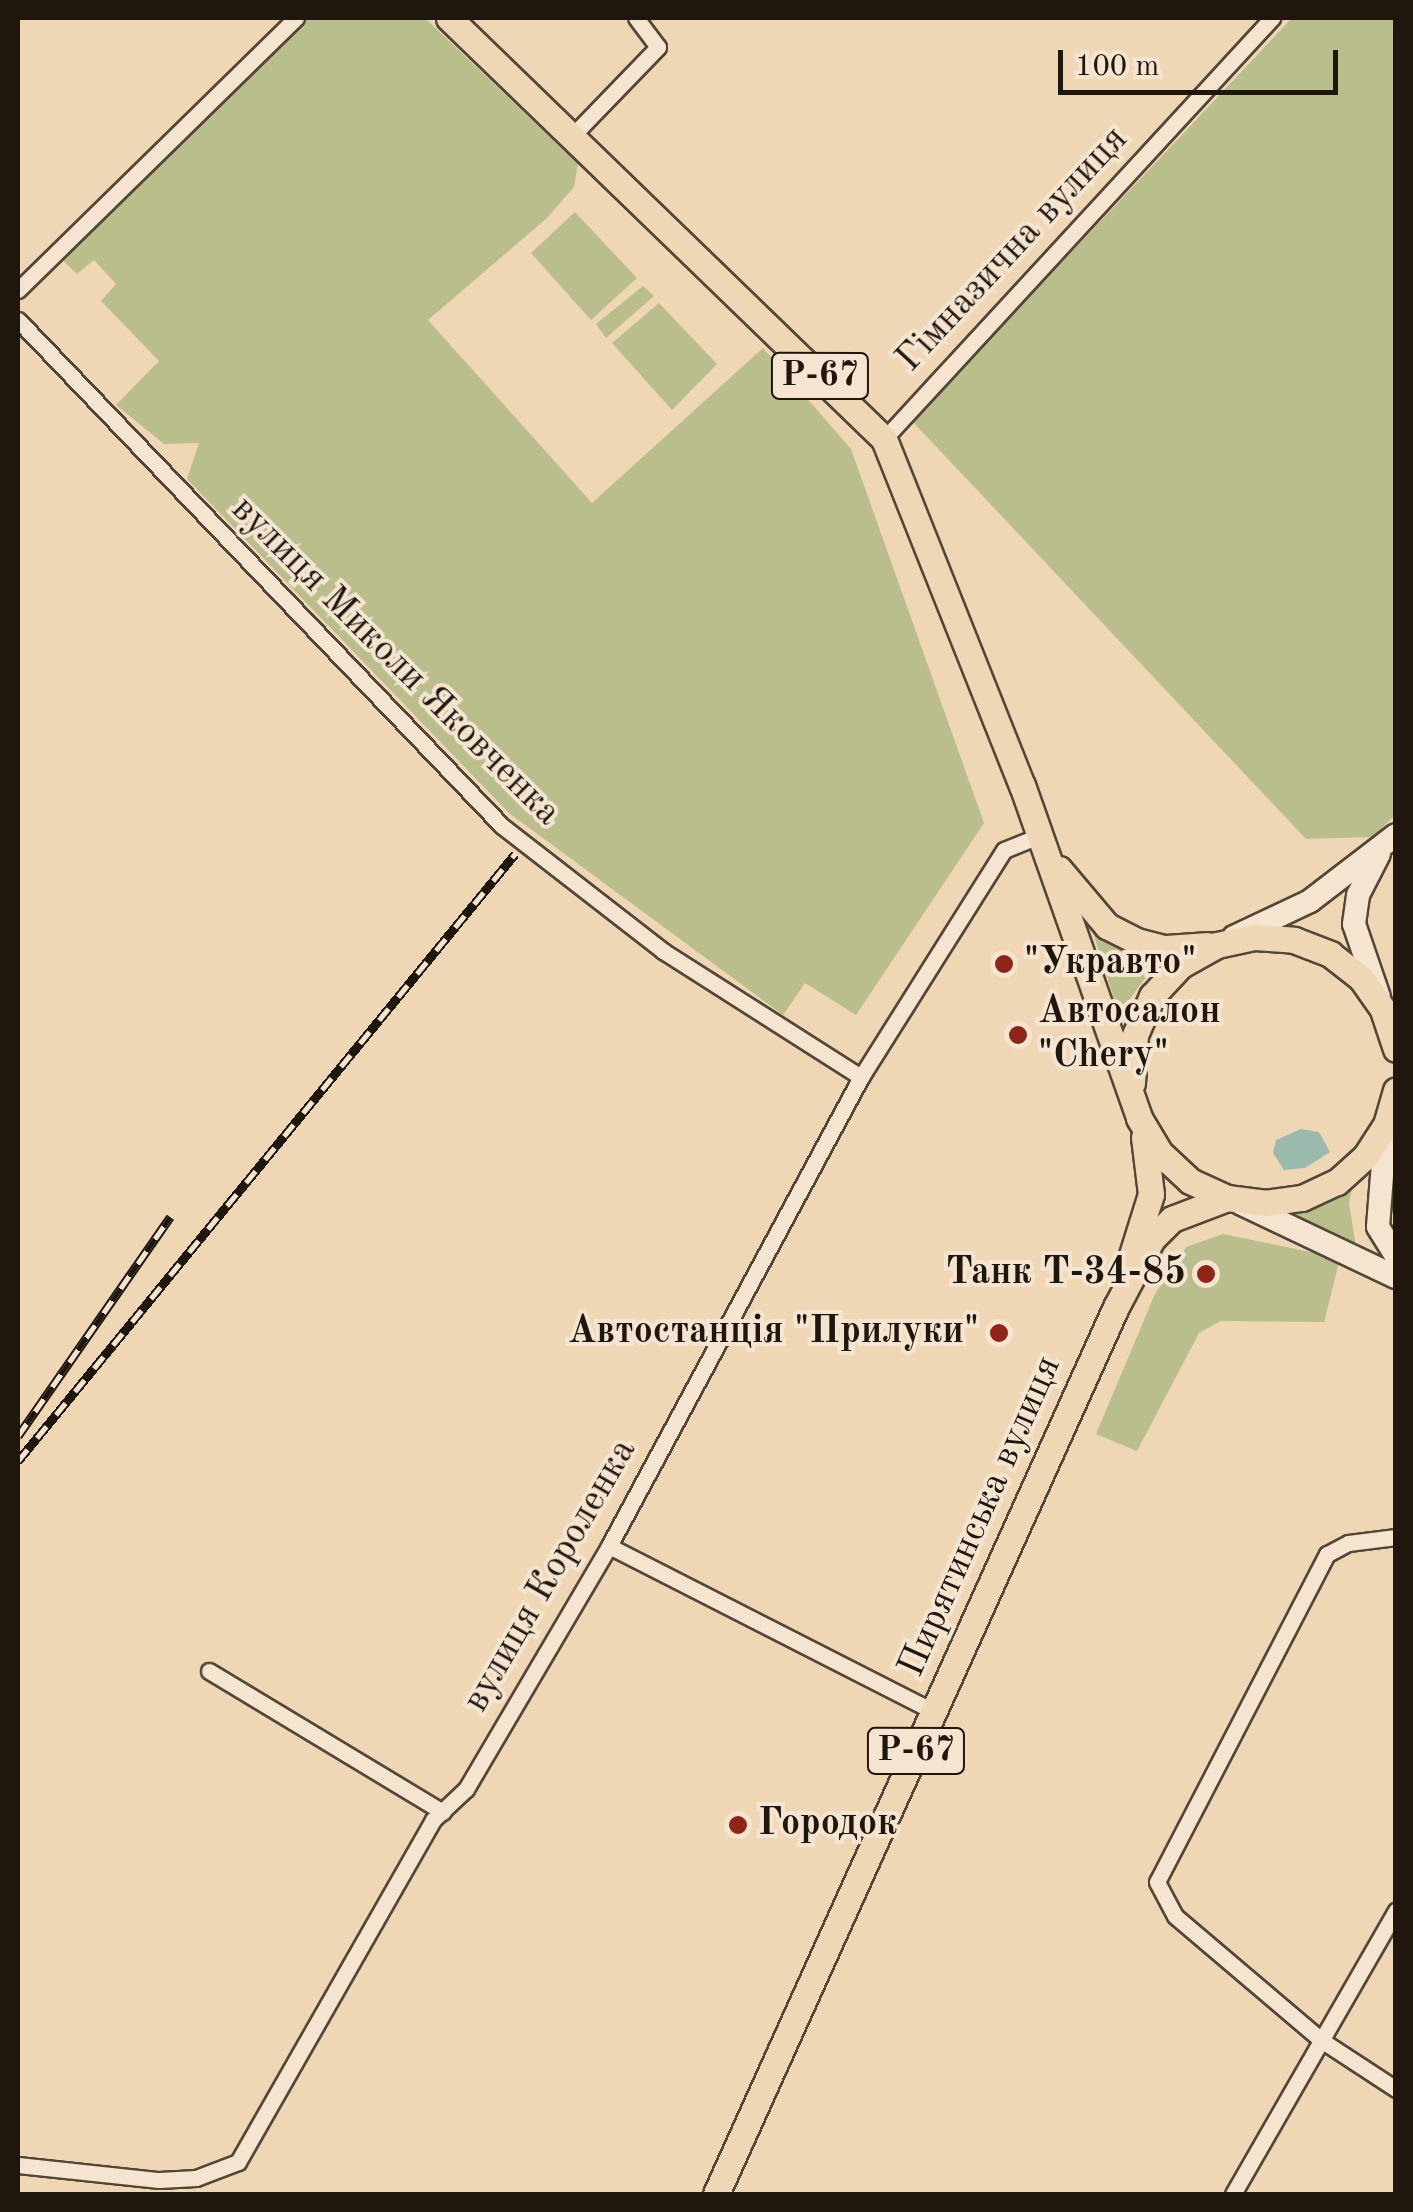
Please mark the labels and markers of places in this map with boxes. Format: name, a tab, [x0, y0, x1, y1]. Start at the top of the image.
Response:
place label: "Укравто"	[1024, 941, 1196, 987]
marker: "Укравто"	[993, 953, 1015, 975]
place label: Автосалон "Chery"	[1038, 990, 1221, 1080]
marker: Автосалон "Chery"	[1007, 1024, 1029, 1046]
place label: Танк Т-34-85	[946, 1251, 1186, 1297]
marker: Танк Т-34-85	[1195, 1263, 1217, 1285]
place label: Автостанція "Прилуки"	[568, 1310, 979, 1356]
marker: Автостанція "Прилуки"	[988, 1322, 1010, 1344]
place label: Городок	[758, 1802, 897, 1848]
marker: Городок	[727, 1814, 749, 1836]

